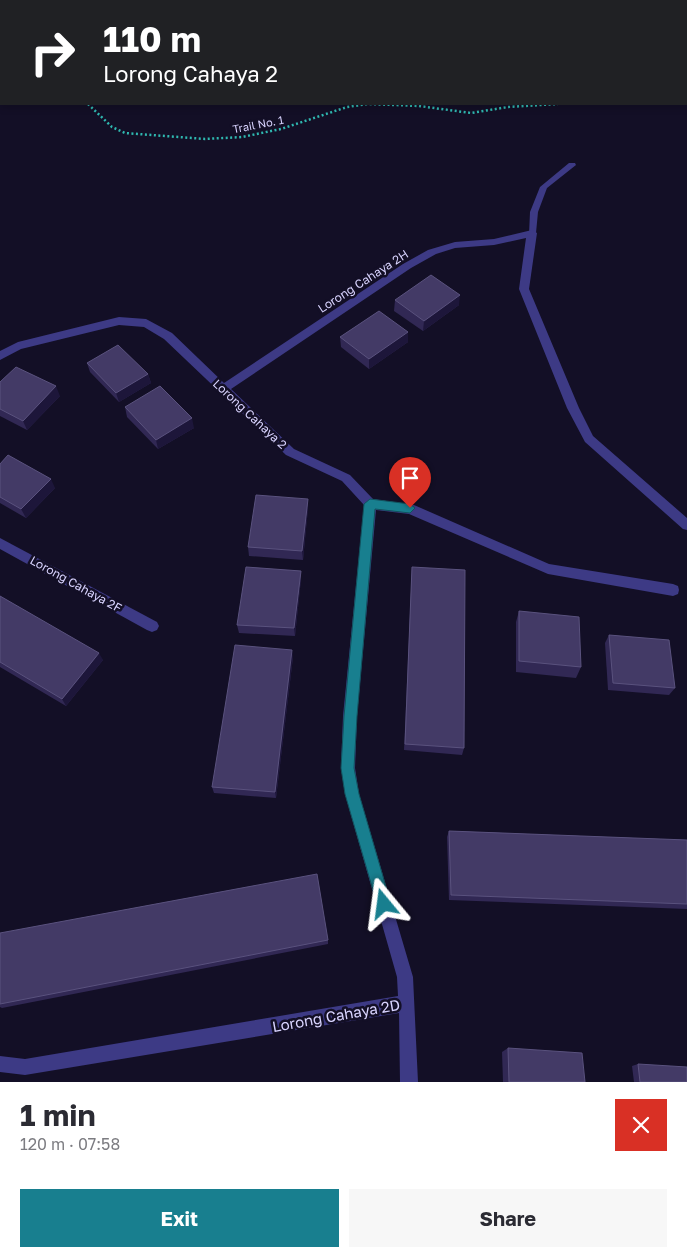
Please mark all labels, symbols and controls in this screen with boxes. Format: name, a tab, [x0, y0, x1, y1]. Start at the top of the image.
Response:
text: 110 m	[103, 18, 201, 60]
icon: right	[20, 20, 85, 85]
text: Lorong Cahaya 2	[103, 60, 278, 87]
street label: Trail No. 1	[231, 113, 285, 135]
street label: Lorong Cahaya 2H	[315, 246, 411, 316]
street label: Lorong Cahaya 2	[210, 376, 290, 452]
pin	[389, 457, 431, 508]
icon: arrive	[396, 464, 424, 492]
street label: Lorong Cahaya 2F	[28, 553, 124, 615]
position arrow	[357, 877, 409, 929]
street label: Lorong Cahaya 2D	[271, 995, 401, 1035]
text: 1 min	[20, 1097, 96, 1133]
button: close	[615, 1099, 667, 1151]
text: 120 m · 07:58	[20, 1134, 120, 1154]
button: Exit	[20, 1189, 339, 1247]
button: Share	[349, 1189, 667, 1247]

